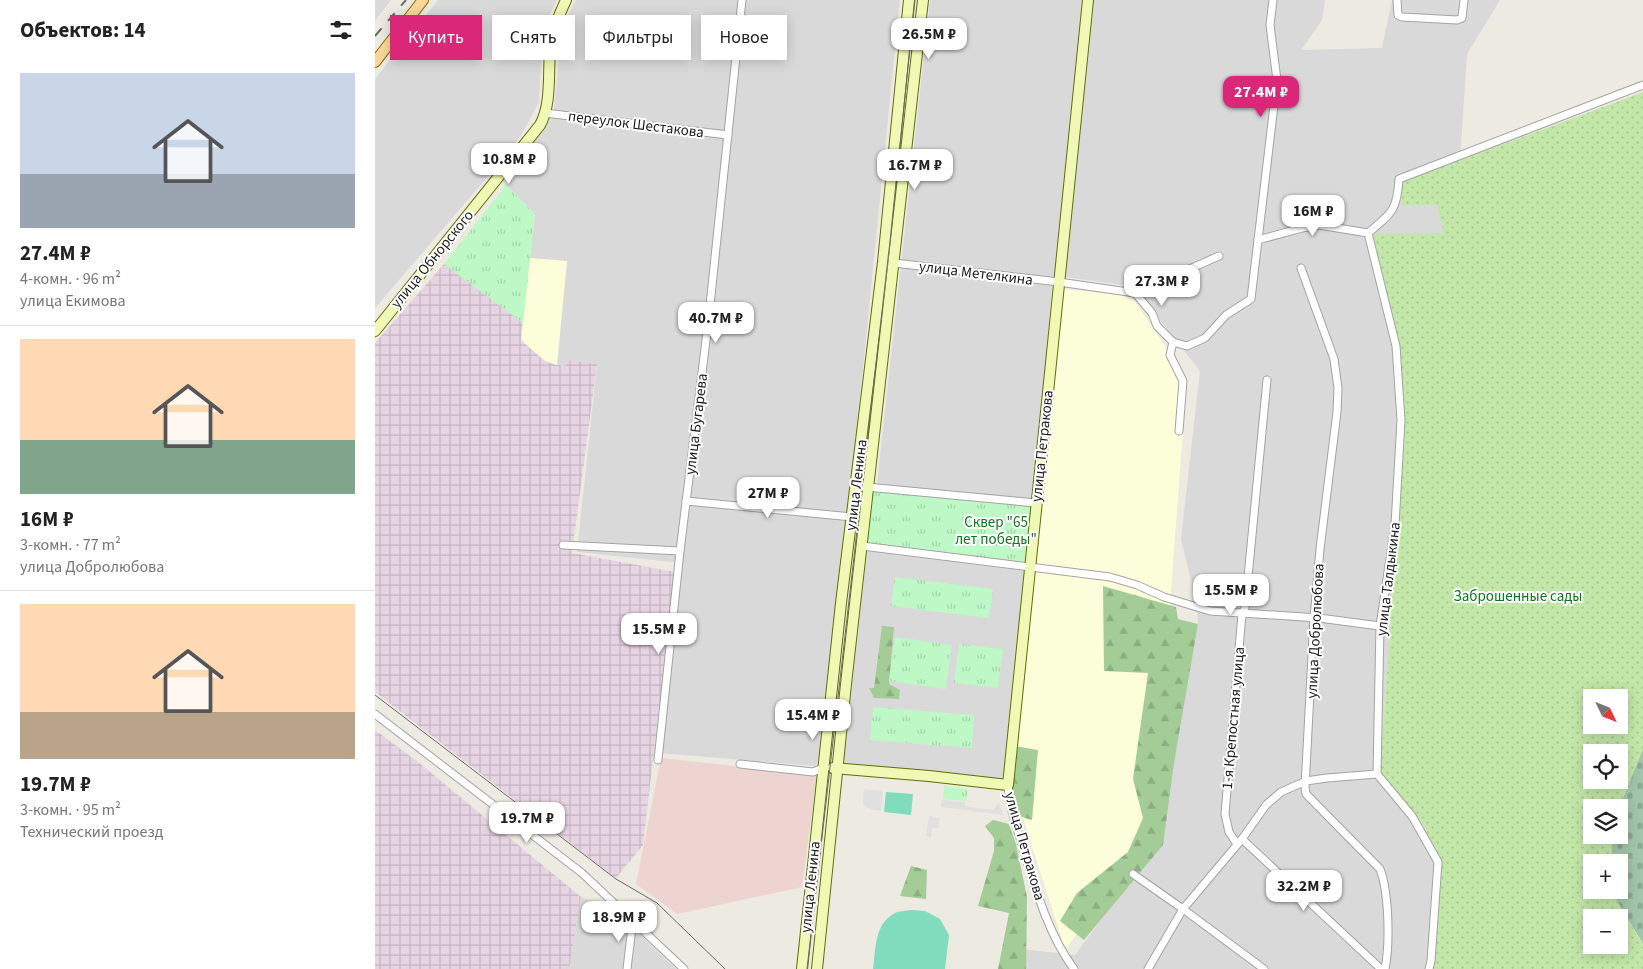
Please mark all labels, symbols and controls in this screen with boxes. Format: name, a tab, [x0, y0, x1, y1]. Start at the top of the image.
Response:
text: Объектов: 14	[20, 15, 146, 45]
chip: Купить	[390, 15, 482, 60]
chip: Снять	[492, 15, 575, 60]
chip: Фильтры	[585, 15, 691, 60]
chip: Новое	[701, 15, 787, 60]
icon: filters	[327, 16, 355, 44]
pin: 26.5M ₽	[883, 18, 975, 60]
text: 26.5M ₽	[902, 23, 956, 45]
pin: 27.4M ₽	[1215, 76, 1307, 118]
text: 27.4M ₽	[1234, 81, 1288, 103]
icon: home	[143, 106, 233, 196]
street label: переулок Шестакова	[567, 106, 705, 143]
pin: 10.8M ₽	[463, 142, 555, 185]
text: 10.8M ₽	[482, 148, 536, 170]
pin: 16.7M ₽	[869, 148, 961, 191]
text: 16.7M ₽	[888, 154, 942, 176]
pin: 16M ₽	[1278, 194, 1348, 237]
text: 16M ₽	[1293, 200, 1333, 222]
street label: улица Обнорского	[386, 206, 479, 313]
text: 27.4M ₽	[20, 238, 91, 268]
street label: улица Метелкина	[918, 256, 1034, 291]
pin: 27.3M ₽	[1116, 264, 1208, 307]
text: 4-комн. · 96 m²	[20, 268, 121, 290]
text: 27.3M ₽	[1135, 270, 1189, 292]
text: улица Екимова	[20, 290, 126, 312]
pin: 40.7M ₽	[670, 302, 762, 344]
text: 40.7M ₽	[689, 307, 743, 329]
icon: home	[143, 371, 233, 461]
street label: улица Бугарева	[680, 372, 713, 476]
street label: улица Петракова	[1026, 389, 1059, 503]
street label: улица Ленина	[840, 438, 873, 532]
pin: 27M ₽	[733, 476, 803, 519]
text: 27M ₽	[748, 482, 788, 504]
text: 16M ₽	[20, 504, 73, 534]
park label: Сквер "65 лет победы"	[955, 512, 1037, 550]
street label: улица Талдыкина	[1371, 521, 1406, 637]
text: 3-комн. · 77 m²	[20, 534, 121, 556]
text: улица Добролюбова	[20, 556, 164, 578]
street label: улица Добролюбова	[1301, 563, 1330, 699]
pin: 15.5M ₽	[1185, 574, 1277, 616]
text: 15.5M ₽	[1204, 579, 1258, 601]
park label: Заброшенные сады	[1454, 586, 1582, 607]
pin: 15.5M ₽	[613, 612, 705, 655]
text: 15.5M ₽	[632, 618, 686, 640]
icon: home	[143, 636, 233, 726]
street label: 1-я Крепостная улица	[1217, 646, 1250, 790]
north arrow	[1583, 689, 1627, 734]
map controls	[1583, 689, 1628, 954]
pin: 15.4M ₽	[767, 698, 859, 741]
text: 15.4M ₽	[786, 704, 840, 726]
button: locate	[1583, 744, 1628, 789]
text: 19.7M ₽	[20, 769, 91, 799]
street label: улица Петракова	[999, 789, 1050, 903]
text: 3-комн. · 95 m²	[20, 799, 121, 821]
button: layers	[1583, 799, 1628, 844]
pin: 19.7M ₽	[481, 802, 573, 844]
text: 19.7M ₽	[500, 807, 554, 829]
text: Технический проезд	[20, 821, 163, 843]
street label: улица Ленина	[795, 840, 826, 934]
button: +	[1583, 854, 1628, 899]
pin: 32.2M ₽	[1258, 870, 1350, 912]
text: 32.2M ₽	[1277, 875, 1331, 897]
pin: 18.9M ₽	[573, 900, 665, 943]
text: 18.9M ₽	[592, 906, 646, 928]
button: −	[1583, 909, 1628, 954]

